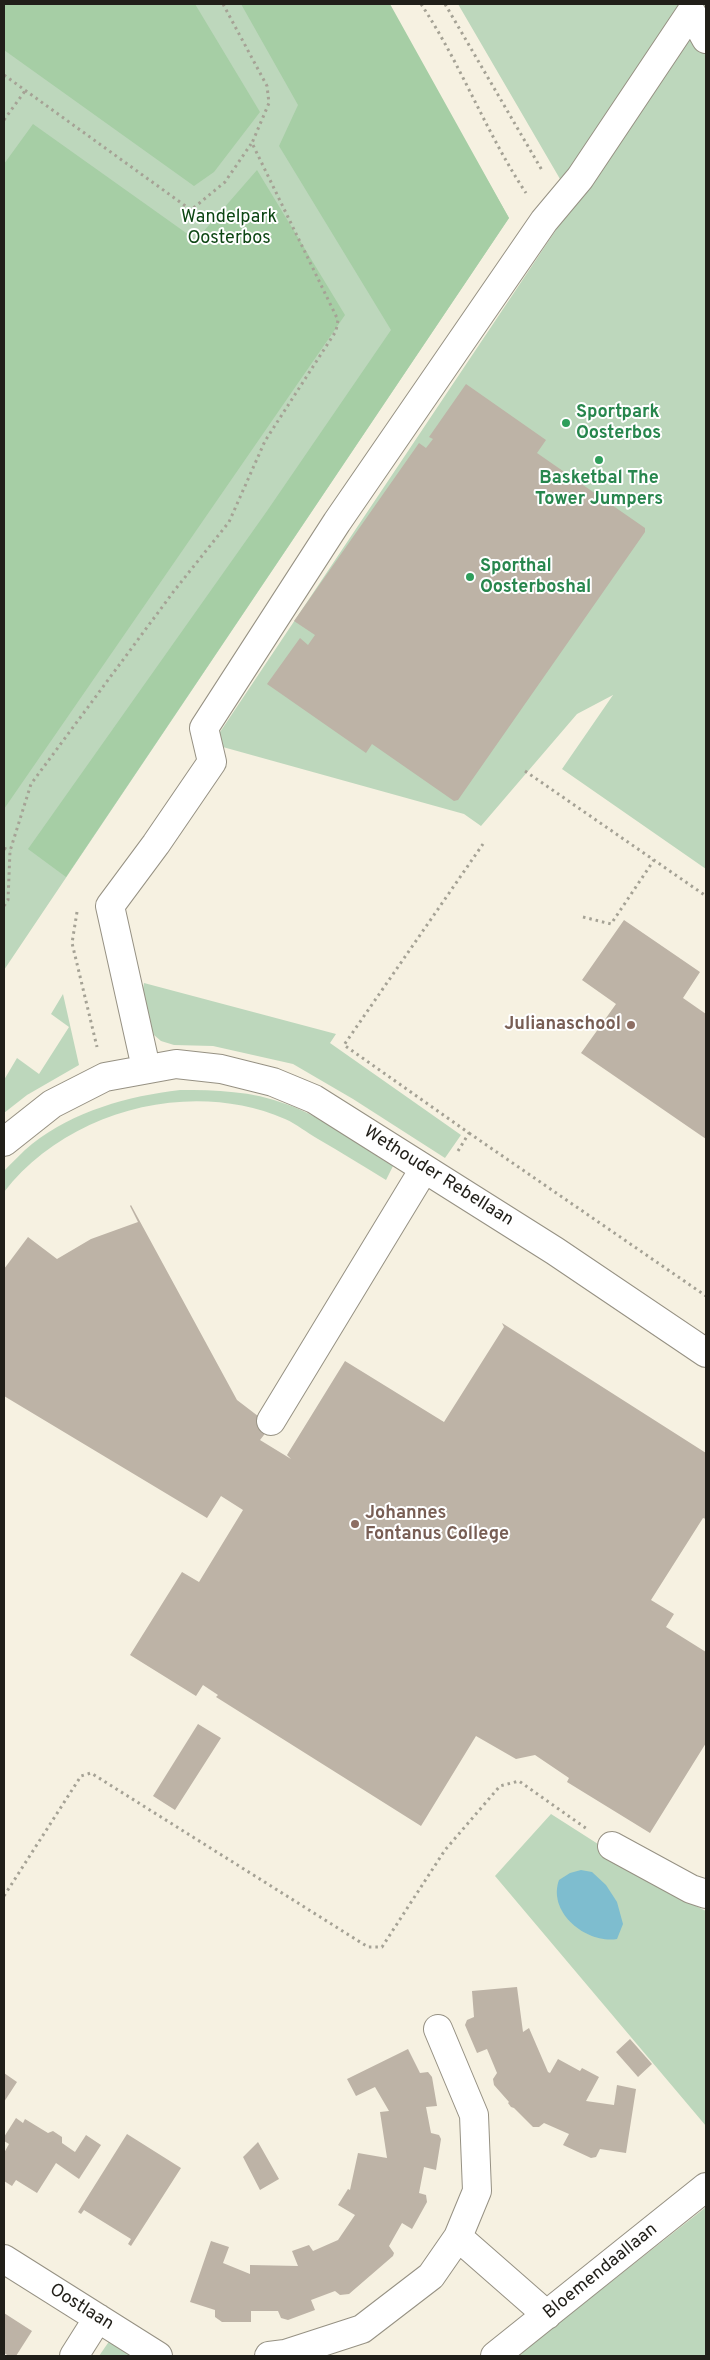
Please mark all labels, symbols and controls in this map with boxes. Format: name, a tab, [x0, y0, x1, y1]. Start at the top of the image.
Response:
park label: Wandelpark Oosterbos	[181, 207, 277, 250]
place label: Sportpark Oosterbos	[576, 402, 661, 444]
marker: Sportpark Oosterbos	[560, 417, 572, 429]
marker: Basketbal The Tower Jumpers	[593, 454, 605, 466]
place label: Basketbal The Tower Jumpers	[535, 468, 663, 510]
place label: Sporthal Oosterboshal	[480, 556, 591, 598]
marker: Sporthal Oosterboshal	[464, 571, 476, 583]
place label: Julianaschool	[504, 1014, 621, 1036]
marker: Julianaschool	[625, 1019, 637, 1031]
street label: Wethouder Rebellaan	[359, 1122, 517, 1232]
place label: Johannes Fontanus College	[365, 1503, 509, 1546]
marker: Johannes Fontanus College	[349, 1518, 361, 1530]
street label: Bloemendaallaan	[540, 2219, 662, 2325]
street label: Oostlaan	[45, 2280, 117, 2336]

